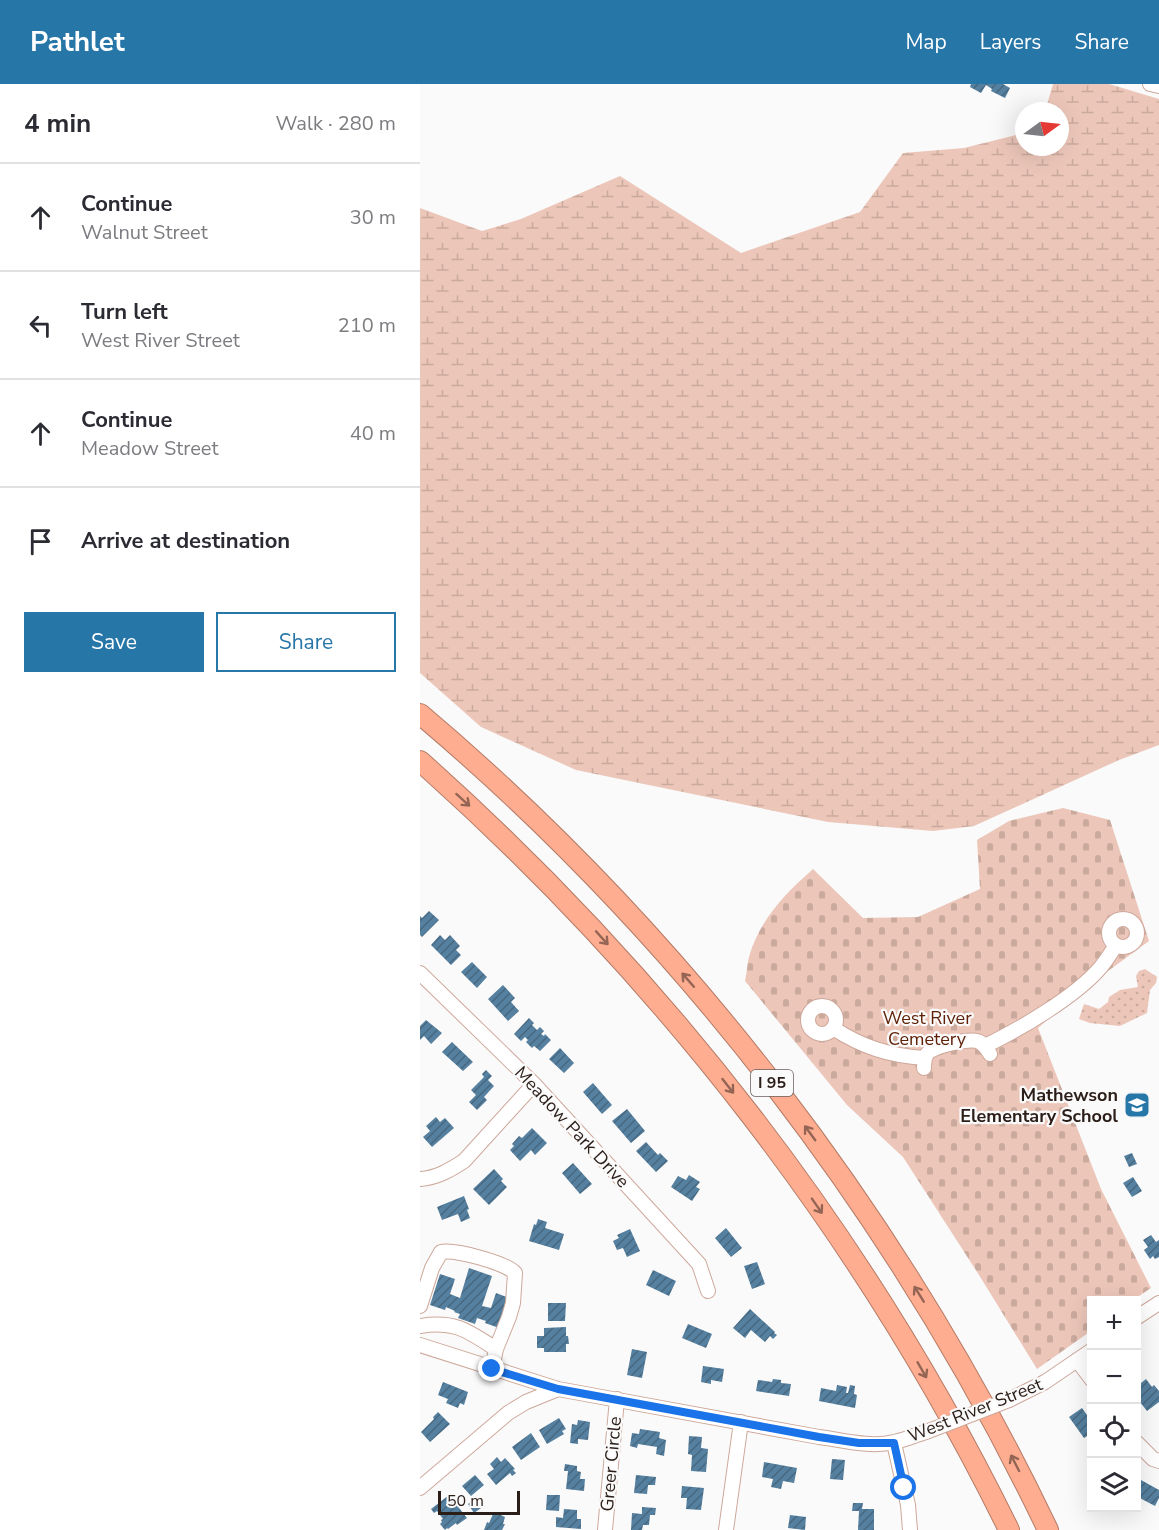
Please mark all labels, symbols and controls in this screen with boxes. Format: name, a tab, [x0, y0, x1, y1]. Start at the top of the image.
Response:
text: Pathlet	[30, 23, 125, 61]
text: Map	[905, 28, 947, 56]
text: Layers	[980, 28, 1041, 56]
text: Share	[1074, 28, 1129, 56]
north arrow	[1015, 102, 1069, 156]
text: 4 min	[24, 106, 91, 141]
text: Walk · 280 m	[276, 110, 396, 137]
text: Continue	[81, 189, 172, 219]
icon: ahead	[24, 201, 57, 234]
text: 30 m	[350, 204, 396, 231]
text: Walnut Street	[81, 219, 208, 246]
text: Turn left	[81, 297, 168, 327]
icon: left	[24, 309, 57, 342]
text: 210 m	[338, 312, 396, 339]
text: West River Street	[81, 327, 240, 354]
text: Continue	[81, 405, 172, 435]
icon: ahead	[24, 417, 57, 450]
text: 40 m	[350, 420, 396, 447]
text: Meadow Street	[81, 435, 219, 462]
icon: arrive	[24, 525, 57, 558]
text: Arrive at destination	[81, 526, 290, 556]
button: Save	[24, 612, 204, 672]
button: Share	[216, 612, 396, 672]
one-way arrow	[456, 793, 471, 807]
one-way arrow	[594, 930, 608, 945]
one-way arrow	[681, 973, 695, 988]
park label: West River Cemetery	[882, 1006, 972, 1051]
street label: Meadow Park Drive	[509, 1061, 635, 1193]
road number: I 95	[751, 1070, 793, 1096]
one-way arrow	[722, 1078, 735, 1094]
place label: Mathewson Elementary School	[960, 1083, 1118, 1128]
school or university icon: Mathewson Elementary School	[1122, 1090, 1152, 1120]
one-way arrow	[803, 1125, 816, 1141]
one-way arrow	[811, 1197, 823, 1213]
one-way arrow	[913, 1286, 925, 1303]
map controls	[1087, 1296, 1141, 1512]
button: +	[1087, 1296, 1141, 1350]
button: −	[1087, 1350, 1141, 1404]
route end	[478, 1355, 504, 1381]
one-way arrow	[917, 1361, 929, 1378]
street label: West River Street	[904, 1372, 1046, 1448]
button: locate	[1087, 1404, 1141, 1458]
street label: Greer Circle	[595, 1415, 627, 1513]
one-way arrow	[1009, 1455, 1021, 1473]
button: layers	[1087, 1458, 1141, 1512]
route start	[890, 1474, 916, 1500]
scale bar	[438, 1488, 520, 1516]
text: 50 m	[447, 1490, 484, 1512]

